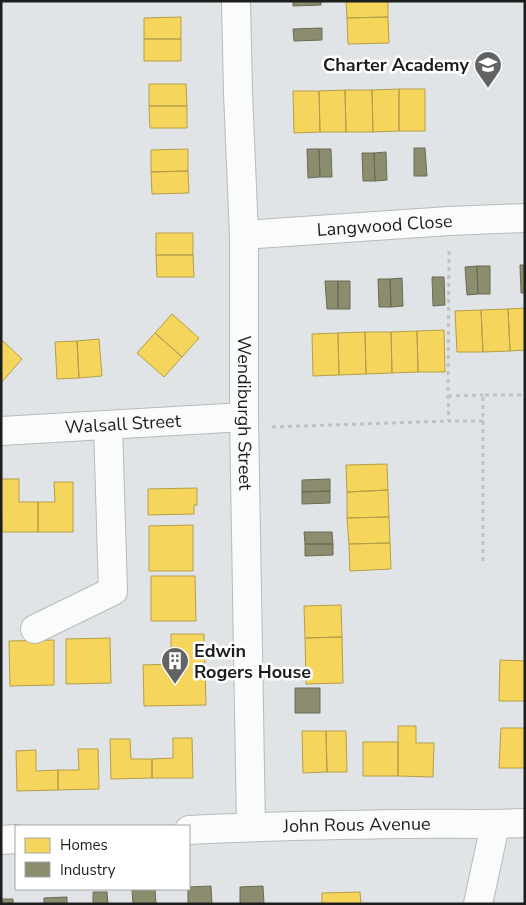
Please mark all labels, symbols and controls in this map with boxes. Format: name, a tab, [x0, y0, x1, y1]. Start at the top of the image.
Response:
school or university icon: Charter Academy	[473, 50, 503, 89]
place label: Charter Academy	[323, 53, 470, 77]
street label: Langwood Close	[316, 209, 453, 242]
street label: Wendiburgh Street	[232, 335, 257, 491]
street label: Walsall Street	[64, 409, 182, 439]
place label: Edwin Rogers House	[194, 639, 311, 684]
building icon: Edwin Rogers House	[160, 646, 190, 685]
street label: John Rous Avenue	[282, 812, 431, 838]
legend	[15, 825, 190, 890]
text: Homes	[60, 835, 108, 855]
text: Industry	[60, 860, 116, 880]

